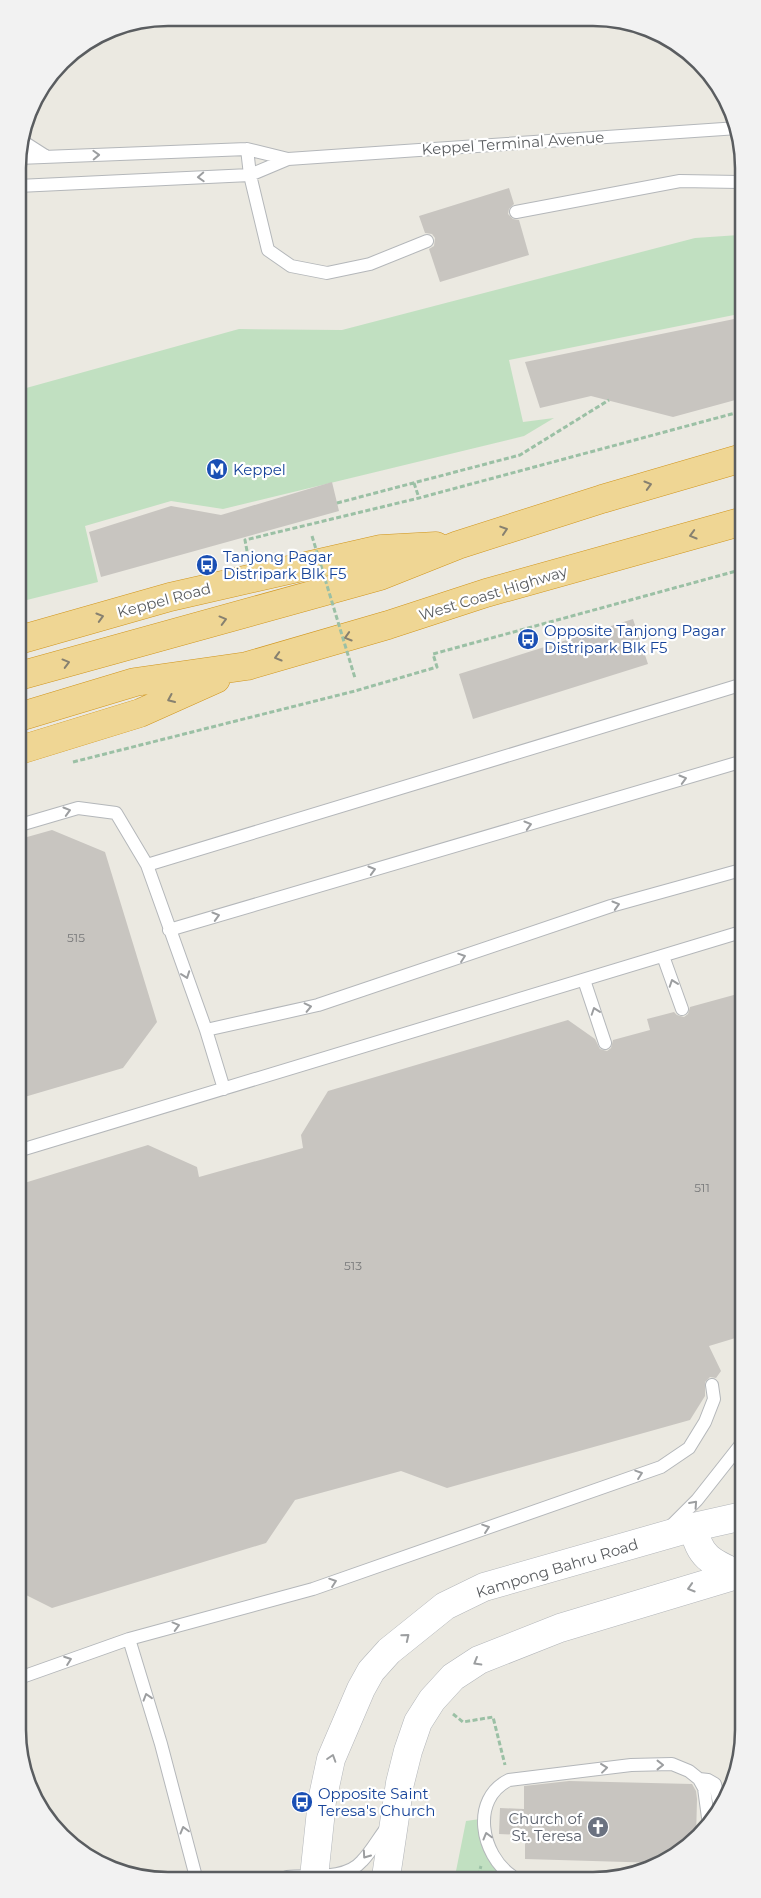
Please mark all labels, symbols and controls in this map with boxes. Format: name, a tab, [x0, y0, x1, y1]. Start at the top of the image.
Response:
street label: Keppel Terminal Avenue	[421, 127, 605, 159]
one-way arrow	[92, 150, 100, 160]
one-way arrow	[197, 172, 205, 183]
metro station icon: Keppel	[205, 457, 229, 481]
place label: Keppel	[233, 460, 286, 479]
one-way arrow	[644, 481, 652, 491]
one-way arrow	[500, 525, 508, 535]
one-way arrow	[689, 529, 697, 539]
place label: Tanjong Pagar Distripark Blk F5	[223, 547, 347, 583]
bus stop icon: Tanjong Pagar Distripark Blk F5	[195, 553, 219, 577]
street label: West Coast Highway	[417, 561, 570, 625]
street label: Keppel Road	[115, 578, 213, 622]
one-way arrow	[95, 612, 104, 623]
one-way arrow	[219, 615, 227, 626]
place label: Opposite Tanjong Pagar Distripark Blk F5	[544, 621, 726, 657]
bus stop icon: Opposite Tanjong Pagar Distripark Blk F5	[516, 627, 540, 651]
one-way arrow	[345, 631, 353, 641]
one-way arrow	[274, 651, 283, 662]
one-way arrow	[62, 659, 70, 669]
one-way arrow	[167, 693, 176, 704]
one-way arrow	[679, 774, 687, 784]
one-way arrow	[62, 806, 71, 817]
one-way arrow	[523, 820, 531, 830]
one-way arrow	[367, 866, 375, 876]
one-way arrow	[612, 900, 620, 910]
one-way arrow	[211, 911, 219, 921]
house number: 515	[67, 930, 85, 945]
one-way arrow	[458, 953, 466, 963]
one-way arrow	[180, 971, 190, 979]
one-way arrow	[668, 979, 678, 987]
one-way arrow	[303, 1002, 312, 1013]
one-way arrow	[591, 1007, 601, 1016]
house number: 511	[694, 1180, 710, 1195]
house number: 513	[344, 1258, 362, 1273]
one-way arrow	[635, 1470, 643, 1480]
one-way arrow	[688, 1500, 697, 1509]
one-way arrow	[481, 1524, 490, 1534]
street label: Kampong Bahru Road	[474, 1534, 640, 1602]
one-way arrow	[328, 1578, 336, 1588]
one-way arrow	[688, 1583, 696, 1593]
one-way arrow	[172, 1621, 180, 1631]
one-way arrow	[400, 1635, 409, 1643]
one-way arrow	[63, 1656, 72, 1666]
one-way arrow	[474, 1656, 483, 1666]
one-way arrow	[143, 1693, 153, 1702]
one-way arrow	[327, 1754, 337, 1762]
one-way arrow	[657, 1760, 665, 1770]
one-way arrow	[600, 1763, 608, 1774]
place label: Opposite Saint Teresa's Church	[318, 1784, 435, 1820]
bus stop icon: Opposite Saint Teresa's Church	[290, 1790, 314, 1814]
place label: Church of St. Teresa	[508, 1809, 583, 1845]
church icon: Church of St. Teresa	[586, 1815, 610, 1839]
one-way arrow	[179, 1826, 190, 1835]
one-way arrow	[482, 1833, 492, 1841]
one-way arrow	[363, 1849, 372, 1859]

